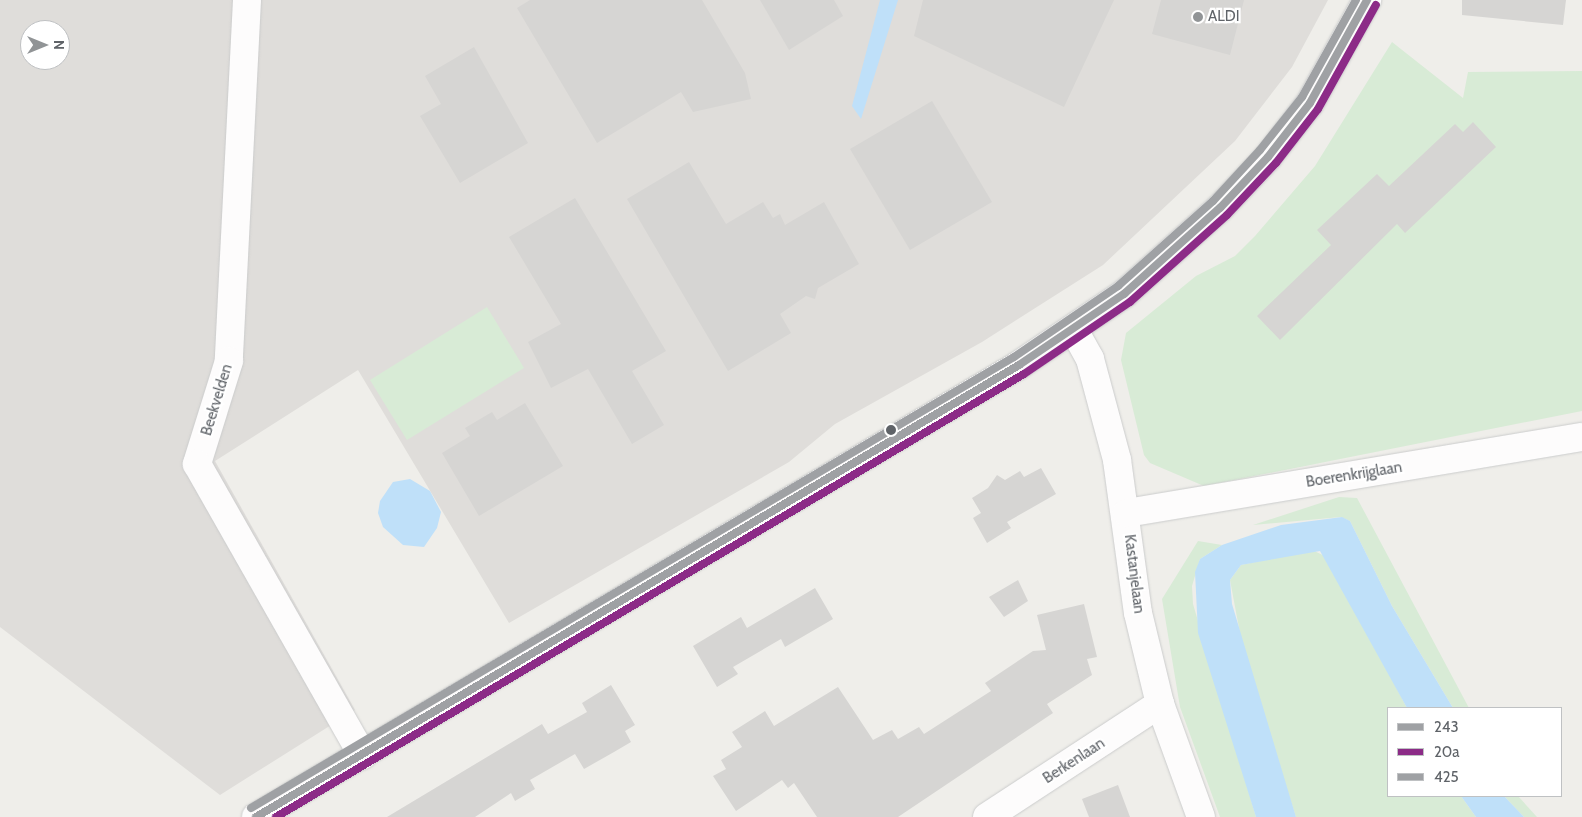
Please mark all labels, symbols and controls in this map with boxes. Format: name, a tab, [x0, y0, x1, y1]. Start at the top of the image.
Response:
place label: ALDI	[1208, 8, 1239, 26]
marker: ALDI	[1192, 11, 1204, 23]
north arrow	[20, 20, 70, 70]
text: N	[50, 40, 68, 50]
street label: Beekvelden	[198, 362, 236, 438]
unlabelled marker	[886, 425, 896, 435]
street label: Boerenkrijglaan	[1305, 459, 1403, 491]
street label: Kastanjelaan	[1120, 533, 1148, 615]
legend	[1387, 707, 1562, 797]
text: 243	[1434, 718, 1459, 736]
street label: Berkenlaan	[1040, 734, 1108, 788]
text: 20a	[1434, 743, 1460, 761]
text: 425	[1434, 768, 1459, 786]

